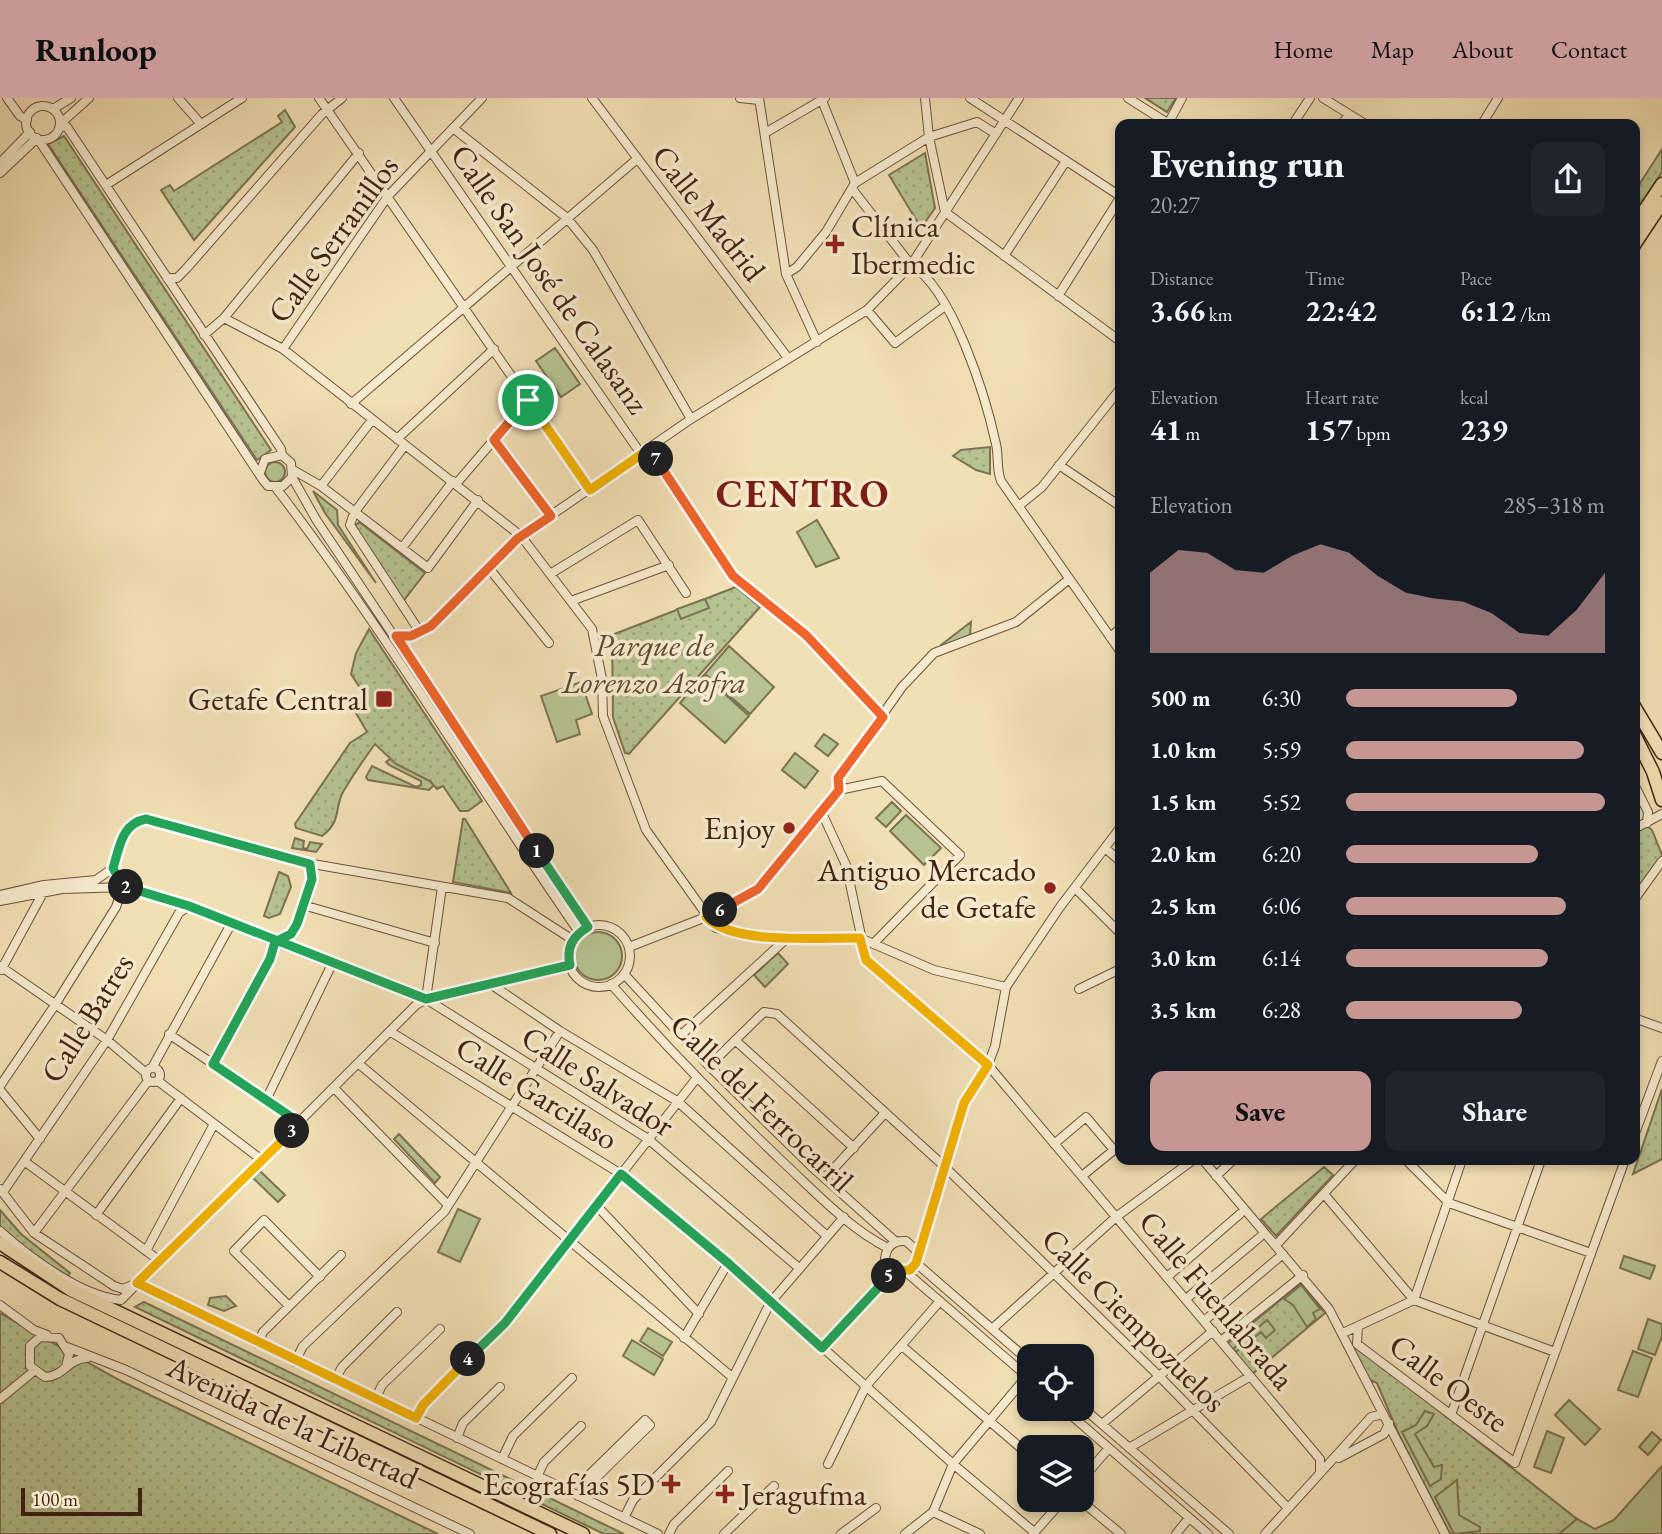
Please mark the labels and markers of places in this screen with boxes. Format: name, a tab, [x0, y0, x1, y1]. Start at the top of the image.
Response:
place label: Clínica Ibermedic	[851, 205, 976, 284]
marker: Clínica Ibermedic	[825, 234, 845, 254]
pin	[498, 370, 558, 430]
pin: 7	[638, 442, 674, 476]
place label: Getafe Central	[188, 678, 368, 720]
marker: Getafe Central	[374, 689, 394, 709]
place label: Enjoy	[704, 807, 776, 849]
marker: Enjoy	[781, 820, 797, 836]
pin: 1	[520, 834, 554, 868]
place label: Antiguo Mercado de Getafe	[816, 849, 1036, 928]
pin: 2	[108, 870, 144, 904]
marker: Antiguo Mercado de Getafe	[1042, 880, 1058, 896]
pin: 6	[702, 892, 738, 928]
pin: 3	[274, 1114, 310, 1148]
pin: 5	[872, 1258, 906, 1294]
pin: 4	[450, 1342, 486, 1376]
place label: Ecografías 5D	[483, 1463, 655, 1505]
place label: Jeragufma	[738, 1473, 867, 1515]
marker: Ecografías 5D	[661, 1474, 681, 1494]
marker: Jeragufma	[715, 1484, 735, 1504]

